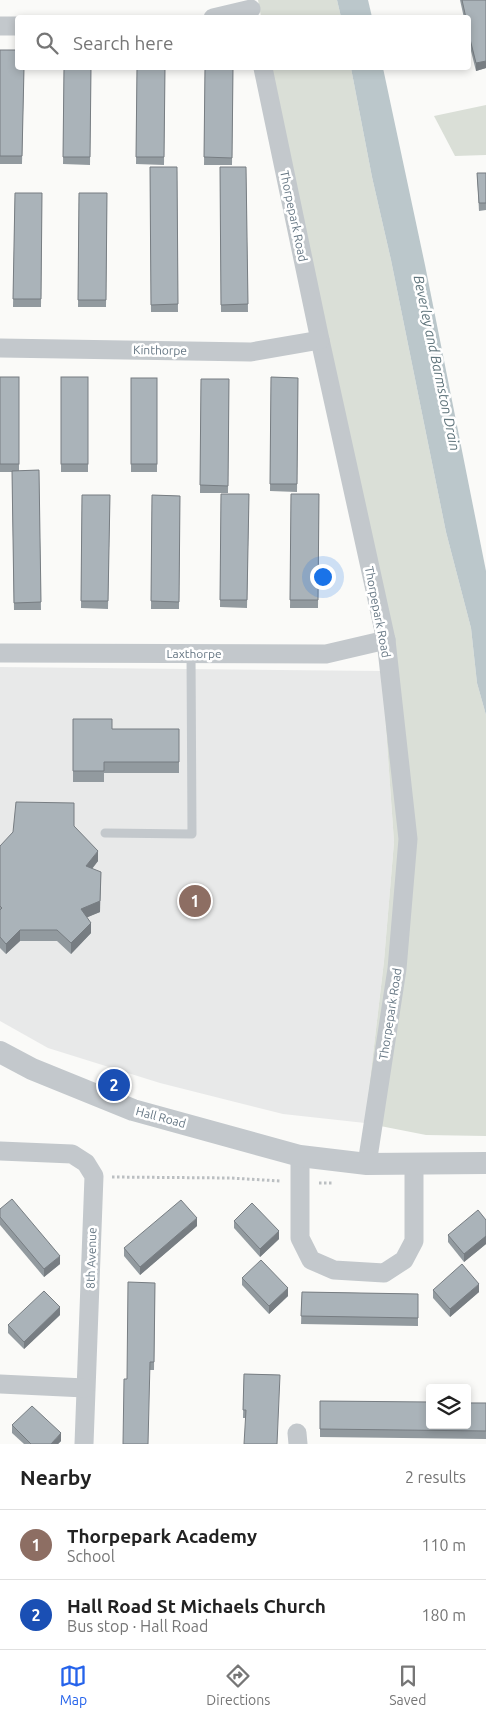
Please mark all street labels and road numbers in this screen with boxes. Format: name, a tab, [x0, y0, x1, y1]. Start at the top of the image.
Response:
street label: Thorpepark Road	[278, 169, 310, 263]
street label: Kinthorpe	[133, 343, 187, 357]
street label: Thorpepark Road	[363, 565, 393, 659]
street label: Laxthorpe	[166, 647, 222, 660]
street label: Thorpepark Road	[376, 967, 404, 1061]
street label: Hall Road	[135, 1104, 187, 1130]
street label: 8th Avenue	[83, 1227, 99, 1289]

